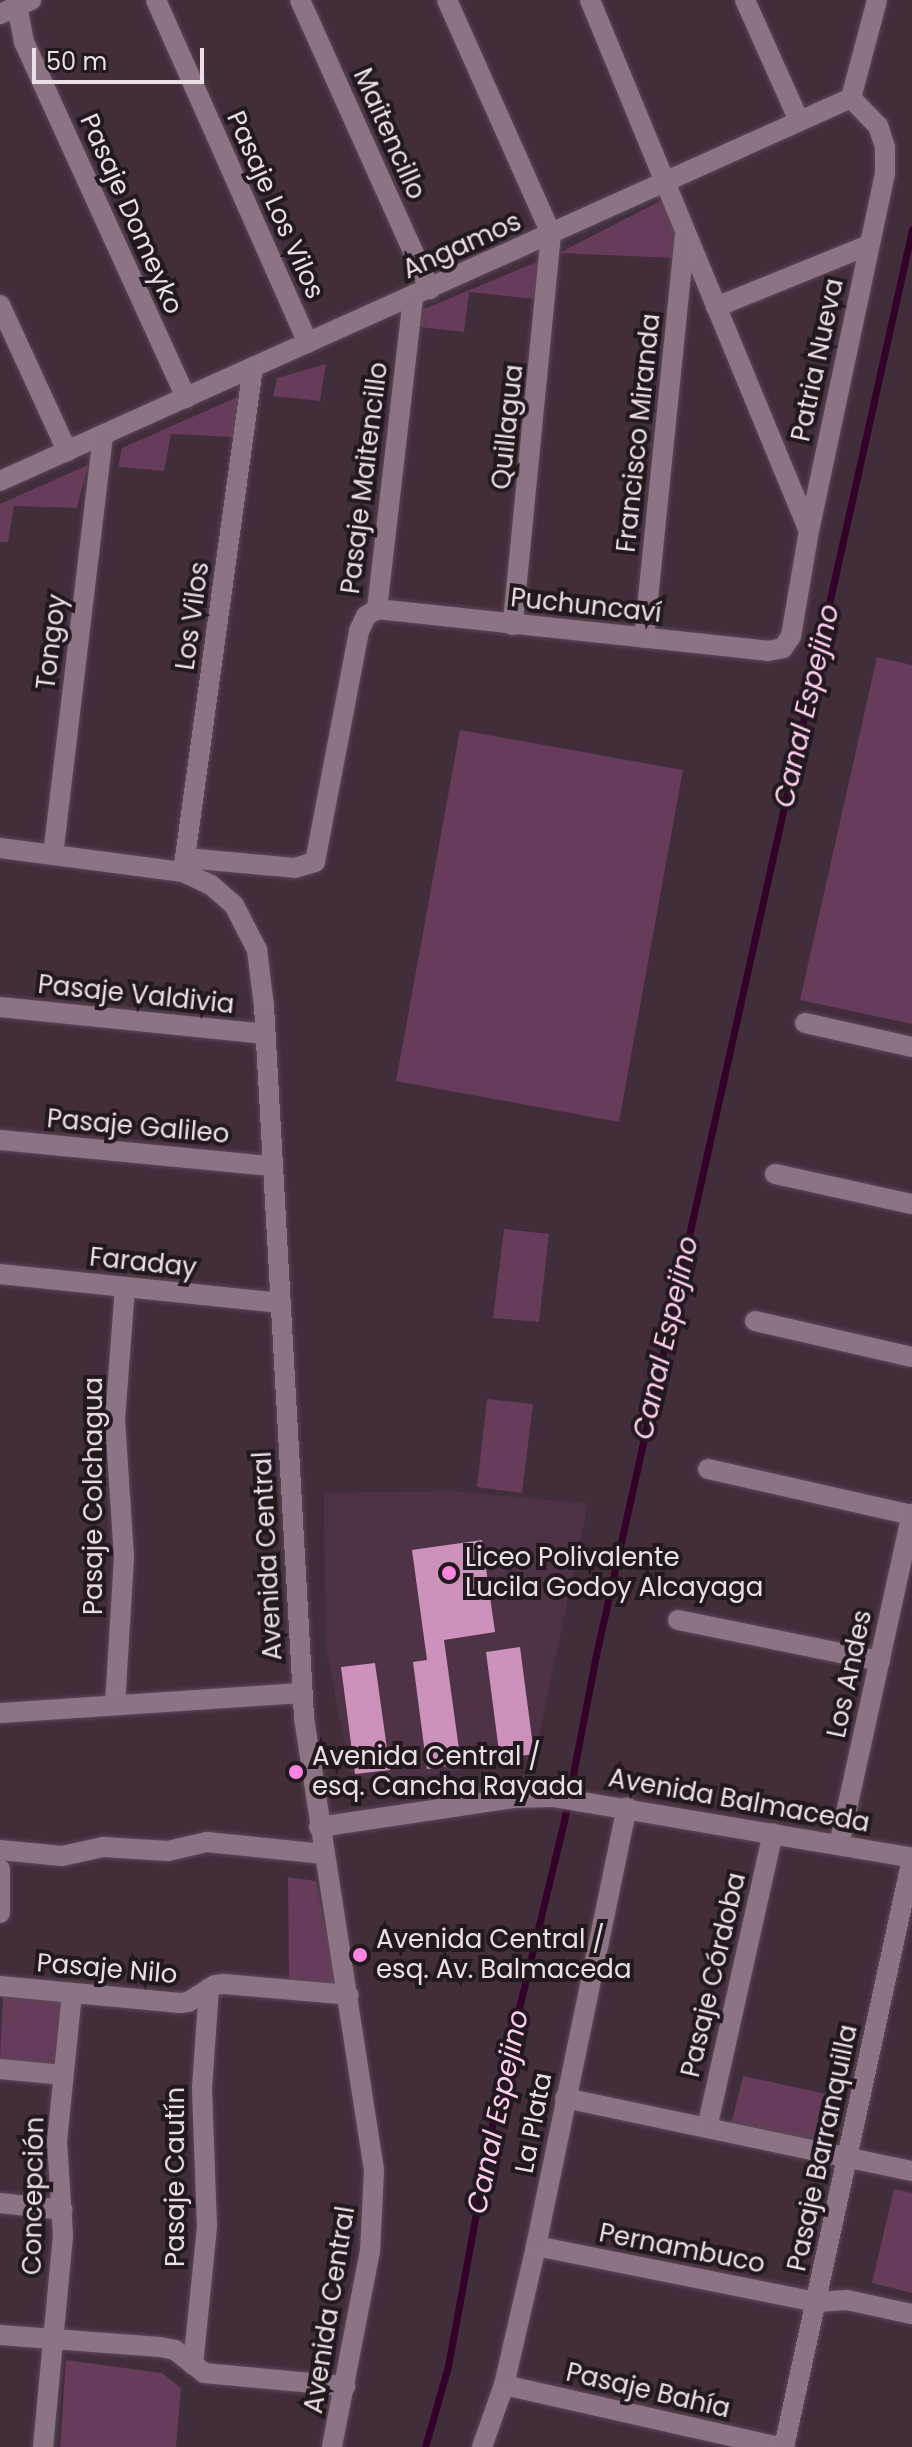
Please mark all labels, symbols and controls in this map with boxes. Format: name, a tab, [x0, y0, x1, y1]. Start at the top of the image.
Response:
scale bar	[36, 32, 208, 82]
text: 50 m	[46, 45, 107, 78]
street label: Maitencillo	[346, 64, 432, 204]
street label: Pasaje Los Vilos	[220, 106, 330, 304]
street label: Pasaje Domeyko	[73, 109, 189, 319]
street label: Angamos	[398, 206, 526, 286]
street label: Patria Nueva	[785, 276, 851, 444]
street label: Francisco Miranda	[611, 312, 667, 554]
street label: Pasaje Maitencillo	[335, 360, 395, 596]
street label: Quillagua	[486, 363, 530, 491]
street label: Los Vilos	[170, 560, 216, 672]
street label: Puchuncaví	[509, 583, 663, 629]
street label: Tongoy	[31, 592, 73, 692]
water label: Canal Espejino	[767, 601, 847, 811]
street label: Pasaje Valdivia	[36, 969, 236, 1021]
street label: Pasaje Galileo	[45, 1103, 231, 1151]
water label: Canal Espejino	[626, 1233, 706, 1443]
street label: Faraday	[88, 1242, 198, 1284]
street label: Pasaje Colchagua	[78, 1377, 110, 1615]
street label: Avenida Central	[247, 1451, 289, 1661]
place label: Liceo Polivalente Lucila Godoy Alcayaga	[465, 1542, 763, 1604]
marker: Liceo Polivalente Lucila Godoy Alcayaga	[440, 1564, 458, 1582]
street label: Los Andes	[821, 1607, 879, 1741]
place label: Avenida Central / esq. Cancha Rayada	[312, 1741, 584, 1802]
marker: Avenida Central / esq. Cancha Rayada	[287, 1763, 305, 1781]
street label: Avenida Balmaceda	[606, 1763, 872, 1839]
street label: Pasaje Córdoba	[675, 1870, 753, 2080]
place label: Avenida Central / esq. Av. Balmaceda	[376, 1924, 632, 1986]
marker: Avenida Central / esq. Av. Balmaceda	[351, 1946, 369, 1964]
street label: Pasaje Nilo	[35, 1947, 179, 1991]
water label: Canal Espejino	[460, 2007, 536, 2217]
street label: Pasaje Barranquilla	[782, 2022, 864, 2274]
street label: La Plata	[509, 2070, 559, 2176]
street label: Pasaje Cautín	[160, 2087, 192, 2267]
street label: Concepción	[17, 2117, 51, 2275]
street label: Avenida Central	[298, 2204, 362, 2416]
street label: Pernambuco	[596, 2218, 768, 2280]
street label: Pasaje Bahía	[563, 2357, 733, 2425]

